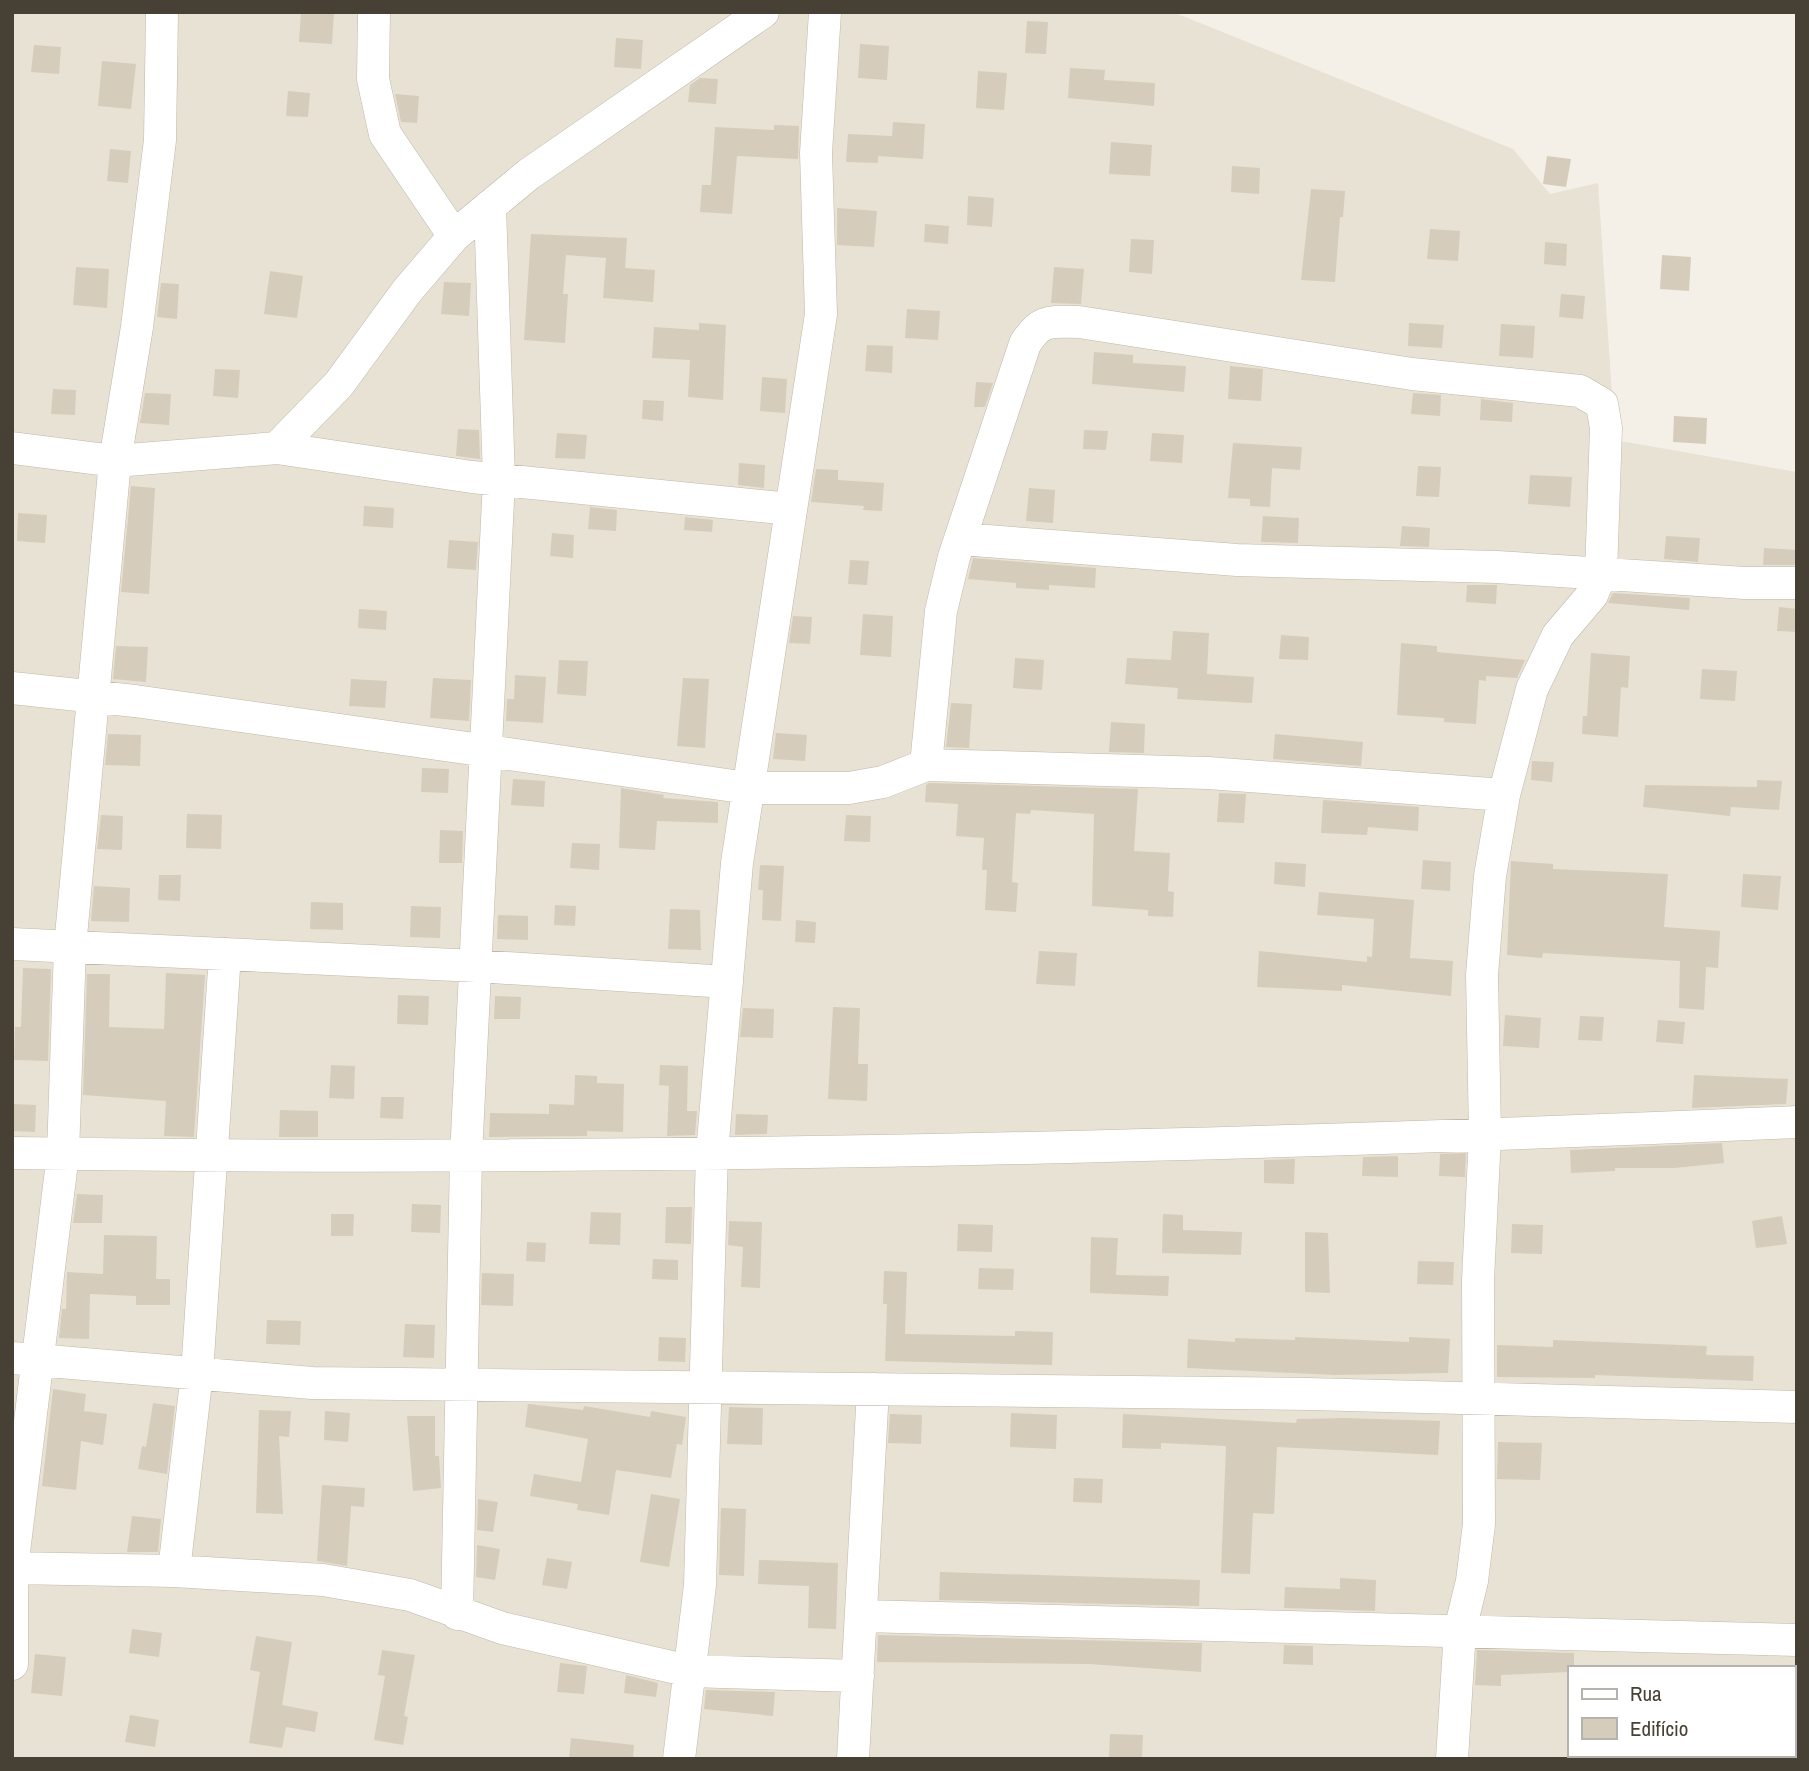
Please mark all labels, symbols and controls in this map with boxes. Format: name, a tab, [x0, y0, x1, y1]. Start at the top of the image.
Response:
legend	[1568, 1666, 1795, 1757]
text: Rua	[1630, 1679, 1662, 1708]
text: Edifício	[1630, 1714, 1688, 1743]

